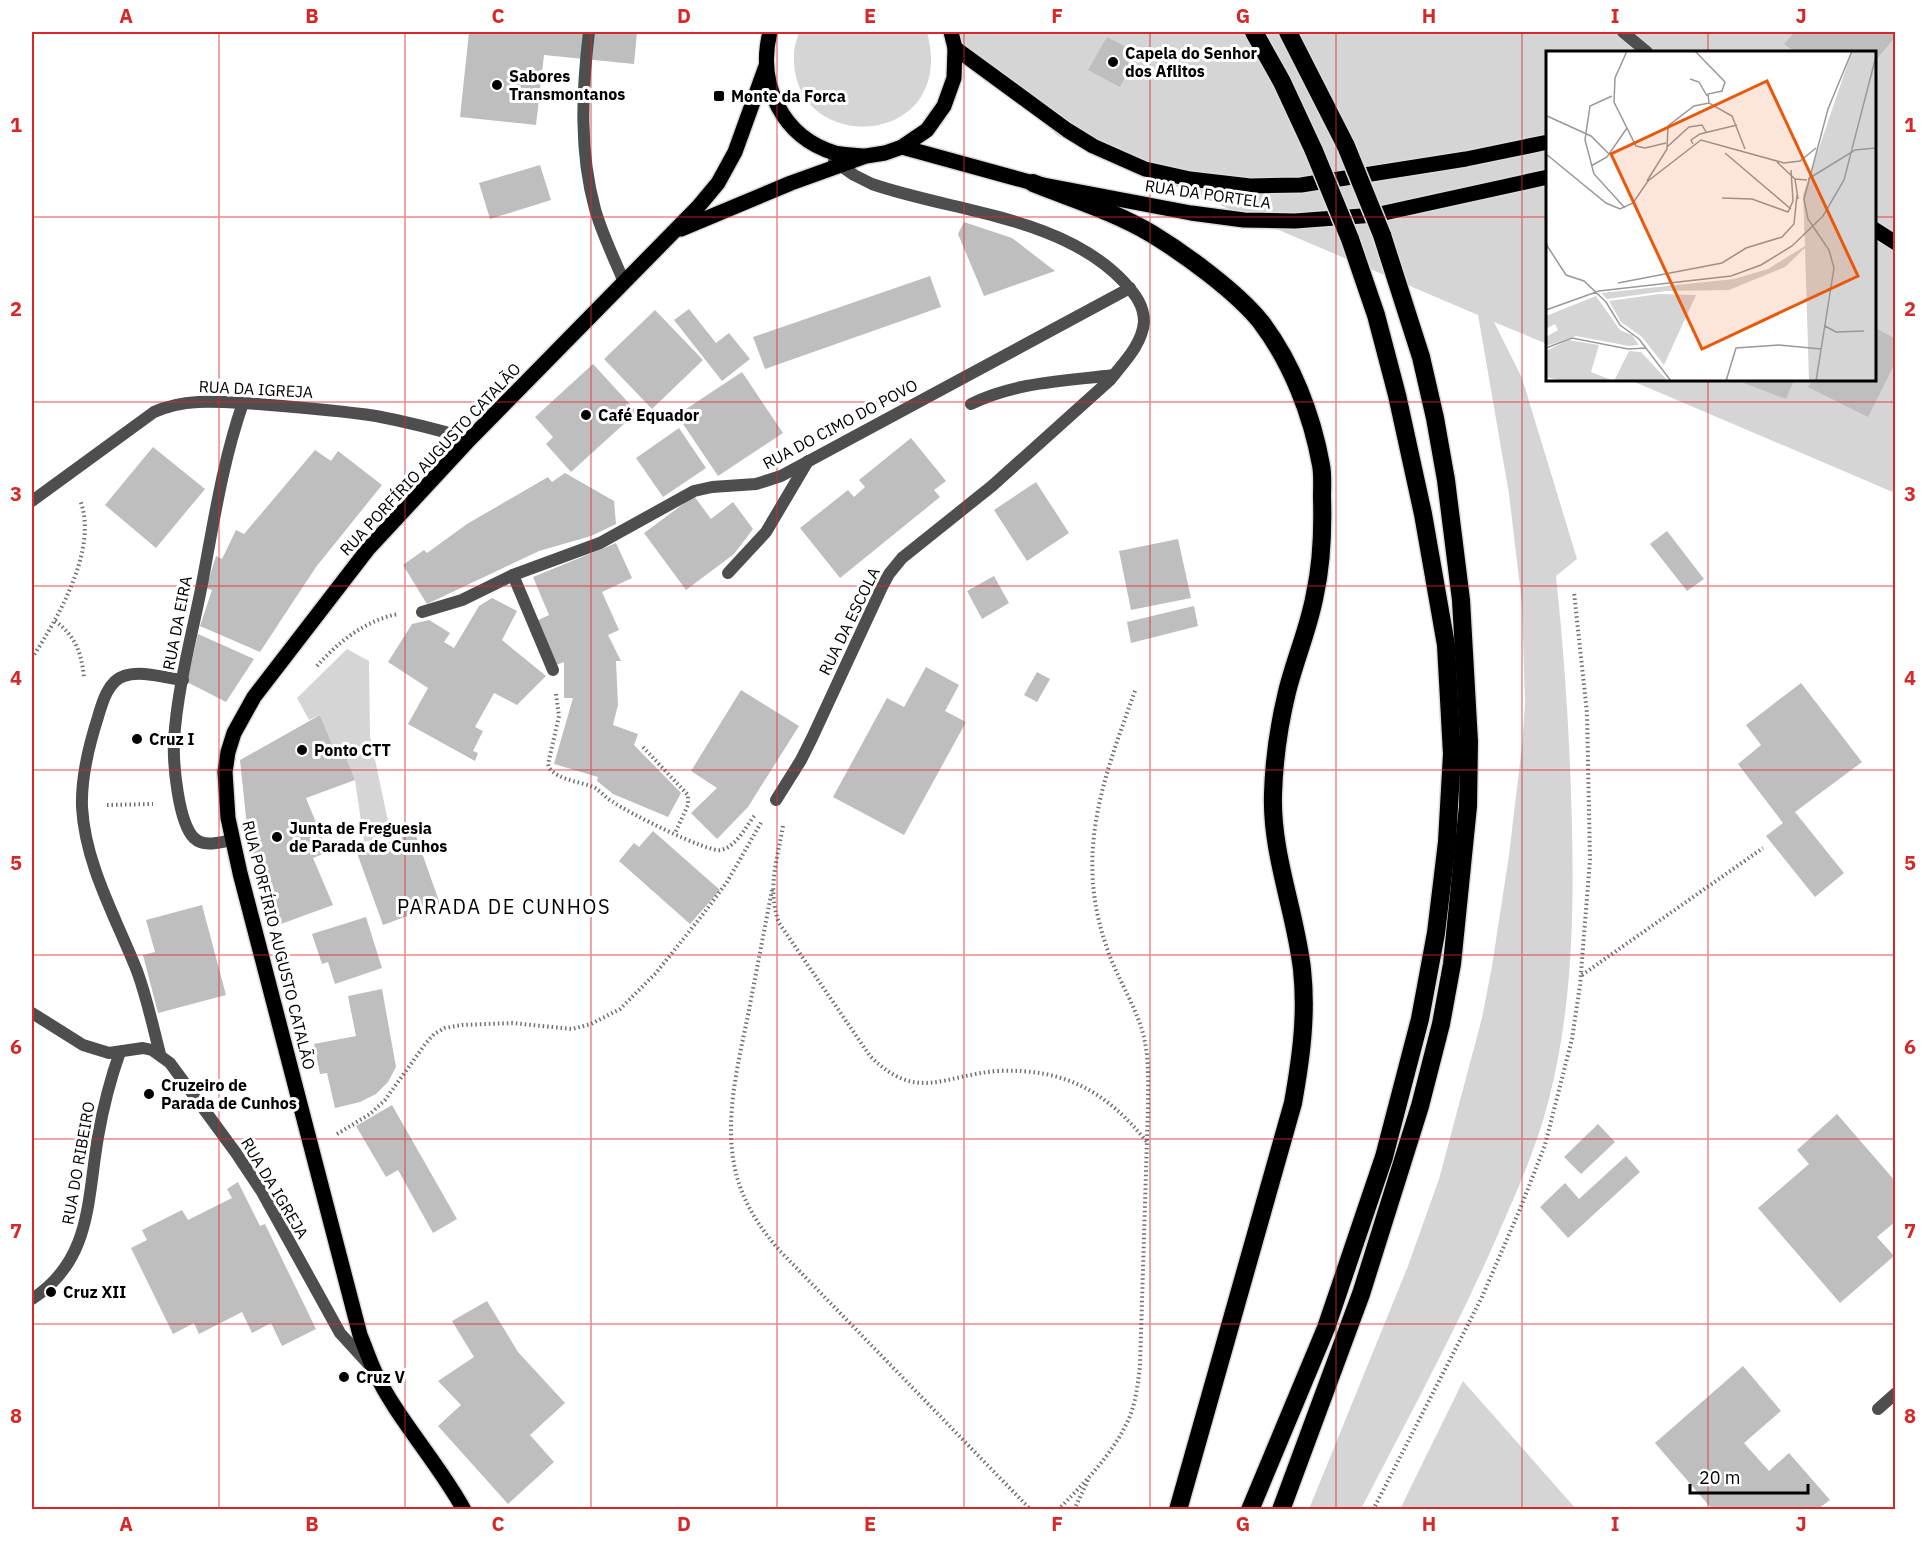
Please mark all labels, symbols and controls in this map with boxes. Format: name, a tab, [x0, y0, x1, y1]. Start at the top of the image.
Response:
text: A	[119, 2, 133, 29]
text: B	[305, 2, 319, 29]
text: C	[491, 2, 505, 29]
text: D	[677, 2, 691, 29]
text: E	[864, 2, 876, 29]
text: F	[1051, 2, 1063, 29]
text: G	[1236, 2, 1250, 29]
text: H	[1422, 2, 1436, 29]
text: I	[1611, 2, 1619, 29]
text: J	[1795, 2, 1807, 29]
place label: Capela do Senhor dos Aflitos	[1125, 43, 1258, 81]
inset map	[1546, 51, 1876, 381]
marker: Capela do Senhor dos Aflitos	[1106, 55, 1120, 69]
place label: Sabores Transmontanos	[509, 66, 625, 104]
marker: Sabores Transmontanos	[490, 78, 504, 92]
place label: Monte da Forca	[731, 86, 846, 106]
marker: Monte da Forca	[712, 89, 726, 103]
text: 1	[10, 111, 22, 138]
text: 1	[1904, 111, 1916, 138]
street label: RUA DA PORTELA	[1144, 175, 1272, 213]
text: 2	[10, 295, 22, 322]
text: 2	[1904, 295, 1916, 322]
street label: RUA PORFÍRIO AUGUSTO CATALÃO	[335, 358, 525, 559]
street label: RUA DO CIMO DO POVO	[759, 375, 921, 473]
street label: RUA DA IGREJA	[198, 376, 314, 402]
place label: Café Equador	[598, 405, 700, 425]
marker: Café Equador	[579, 408, 593, 422]
text: 3	[10, 480, 22, 507]
text: 3	[1904, 480, 1916, 507]
street label: RUA DA ESCOLA	[814, 564, 884, 678]
street label: RUA DA EIRA	[158, 574, 196, 672]
text: 4	[10, 664, 22, 691]
text: 4	[1904, 664, 1916, 691]
place label: Cruz I	[149, 729, 194, 749]
marker: Cruz I	[130, 732, 144, 746]
place label: Ponto CTT	[314, 740, 391, 760]
marker: Ponto CTT	[295, 743, 309, 757]
street label: RUA PORFÍRIO AUGUSTO CATALÃO	[238, 818, 321, 1072]
place label: Junta de Freguesia de Parada de Cunhos	[289, 818, 447, 856]
marker: Junta de Freguesia de Parada de Cunhos	[270, 830, 284, 844]
text: 5	[10, 849, 22, 876]
text: 5	[1904, 849, 1916, 876]
district label: PARADA DE CUNHOS	[397, 893, 611, 920]
text: 6	[10, 1033, 22, 1060]
text: 6	[1904, 1033, 1916, 1060]
place label: Cruzeiro de Parada de Cunhos	[161, 1075, 297, 1113]
marker: Cruzeiro de Parada de Cunhos	[142, 1087, 156, 1101]
street label: RUA DO RIBEIRO	[57, 1100, 99, 1226]
street label: RUA DA IGREJA	[237, 1134, 313, 1242]
text: 7	[10, 1217, 22, 1244]
text: 7	[1904, 1217, 1916, 1244]
place label: Cruz XII	[63, 1282, 126, 1302]
marker: Cruz XII	[44, 1285, 58, 1299]
place label: Cruz V	[356, 1367, 405, 1387]
marker: Cruz V	[337, 1370, 351, 1384]
text: 8	[10, 1402, 22, 1429]
text: 8	[1904, 1402, 1916, 1429]
scale bar	[1690, 1457, 1808, 1495]
text: 20 m	[1699, 1466, 1741, 1489]
text: A	[119, 1510, 133, 1537]
text: B	[305, 1510, 319, 1537]
text: C	[491, 1510, 505, 1537]
text: D	[677, 1510, 691, 1537]
text: E	[864, 1510, 876, 1537]
text: F	[1051, 1510, 1063, 1537]
text: G	[1236, 1510, 1250, 1537]
text: H	[1422, 1510, 1436, 1537]
text: I	[1611, 1510, 1619, 1537]
text: J	[1795, 1510, 1807, 1537]

